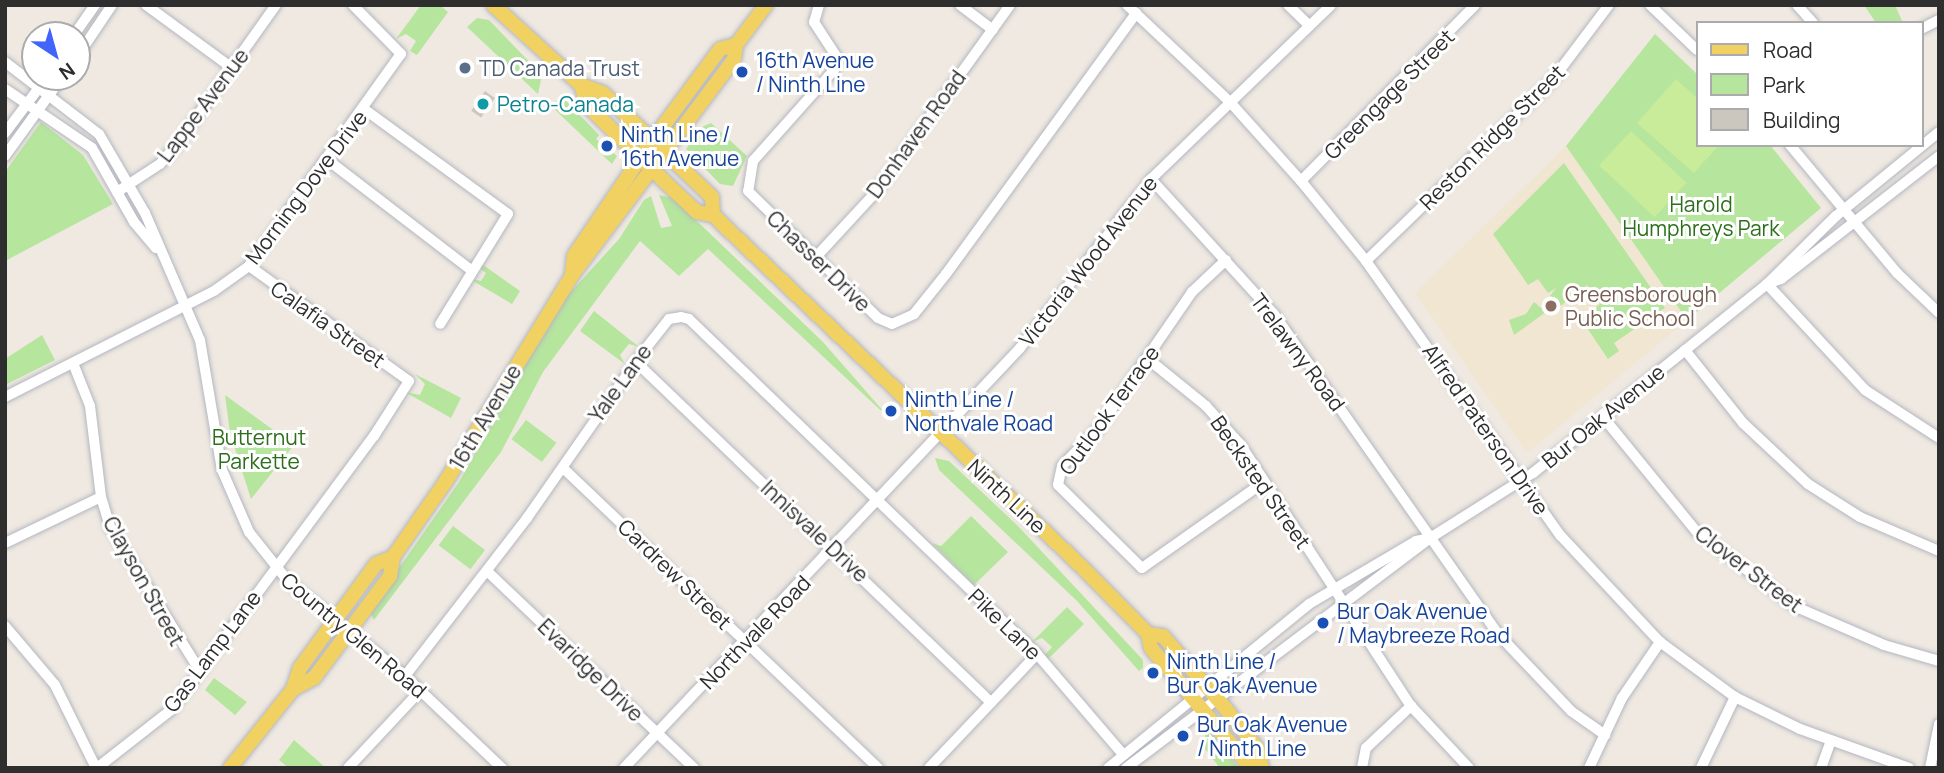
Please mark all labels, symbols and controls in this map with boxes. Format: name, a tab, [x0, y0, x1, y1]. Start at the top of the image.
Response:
north arrow	[21, 21, 91, 91]
legend	[1696, 21, 1923, 147]
street label: Greengage Street	[1319, 24, 1459, 164]
text: Road	[1763, 36, 1813, 64]
street label: Lappe Avenue	[152, 43, 254, 167]
place label: 16th Avenue / Ninth Line	[756, 47, 874, 97]
place label: TD Canada Trust	[479, 55, 640, 81]
text: N	[54, 57, 80, 86]
street label: Reston Ridge Street	[1414, 59, 1570, 215]
marker: TD Canada Trust	[457, 60, 473, 76]
marker: 16th Avenue / Ninth Line	[734, 64, 750, 80]
street label: Donhaven Road	[861, 65, 971, 203]
text: Park	[1763, 71, 1805, 99]
place label: Petro-Canada	[497, 91, 634, 117]
marker: Petro-Canada	[475, 96, 491, 112]
street label: Morning Dove Drive	[240, 105, 372, 269]
text: Building	[1763, 106, 1840, 134]
place label: Ninth Line / 16th Avenue	[621, 121, 739, 171]
marker: Ninth Line / 16th Avenue	[599, 138, 615, 154]
street label: Victoria Wood Avenue	[1014, 171, 1162, 351]
park label: Harold Humphreys Park	[1622, 191, 1780, 241]
street label: Chasser Drive	[762, 205, 876, 317]
street label: Calafia Street	[266, 275, 390, 373]
place label: Greensborough Public School	[1565, 281, 1717, 331]
street label: Trelawny Road	[1246, 288, 1350, 416]
marker: Greensborough Public School	[1543, 298, 1559, 314]
street label: Yale Lane	[583, 339, 657, 427]
street label: Alfred Paterson Drive	[1418, 339, 1554, 519]
street label: Outlook Terrace	[1054, 340, 1164, 480]
street label: Bur Oak Avenue	[1537, 359, 1669, 473]
street label: 16th Avenue	[444, 360, 526, 474]
place label: Ninth Line / Northvale Road	[905, 386, 1053, 436]
marker: Ninth Line / Northvale Road	[883, 403, 899, 419]
street label: Becksted Street	[1206, 411, 1316, 553]
park label: Butternut Parkette	[212, 424, 306, 474]
street label: Ninth Line	[963, 454, 1051, 538]
street label: Innisvale Drive	[756, 475, 874, 587]
street label: Clayson Street	[98, 512, 190, 650]
street label: Cardrew Street	[613, 514, 737, 634]
street label: Clover Street	[1690, 520, 1808, 618]
street label: Country Glen Road	[276, 567, 432, 703]
street label: Northvale Road	[694, 570, 816, 694]
street label: Pike Lane	[963, 583, 1047, 665]
street label: Gas Lamp Lane	[158, 585, 266, 717]
place label: Bur Oak Avenue / Maybreeze Road	[1337, 598, 1510, 648]
street label: Evaridge Drive	[533, 613, 649, 727]
marker: Bur Oak Avenue / Maybreeze Road	[1315, 615, 1331, 631]
place label: Ninth Line / Bur Oak Avenue	[1167, 648, 1317, 698]
marker: Ninth Line / Bur Oak Avenue	[1145, 665, 1161, 681]
place label: Bur Oak Avenue / Ninth Line	[1197, 711, 1347, 761]
marker: Bur Oak Avenue / Ninth Line	[1175, 728, 1191, 744]

